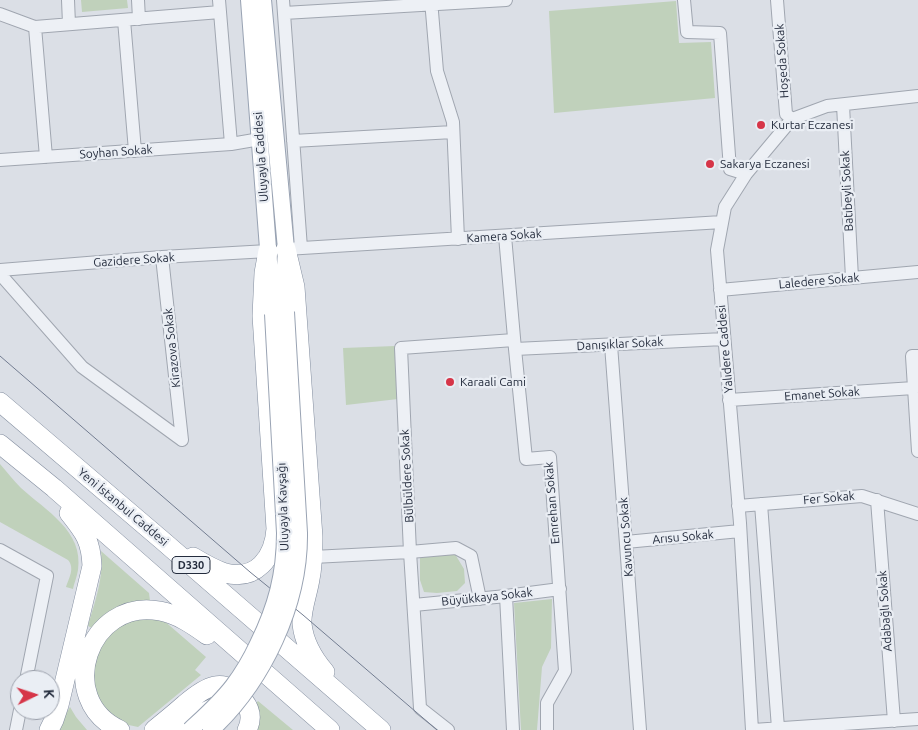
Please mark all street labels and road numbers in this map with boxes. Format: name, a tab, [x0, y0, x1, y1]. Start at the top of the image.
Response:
street label: Hoşeda Sokak	[772, 23, 792, 99]
street label: Uluyayla Caddesi	[251, 111, 271, 203]
street label: Soyhan Sokak	[79, 142, 153, 162]
street label: Batıbeyli Sokak	[838, 150, 856, 232]
street label: Kamera Sokak	[466, 226, 542, 246]
street label: Gazidere Sokak	[93, 250, 175, 270]
street label: Laledere Sokak	[778, 270, 860, 292]
street label: Yalıdere Caddesi	[714, 304, 736, 394]
street label: Kirazova Sokak	[161, 308, 183, 388]
street label: Danışıklar Sokak	[576, 335, 664, 353]
street label: Emanet Sokak	[784, 384, 860, 404]
street label: Bülbüldere Sokak	[397, 429, 417, 523]
street label: Emrehan Sokak	[541, 461, 563, 545]
street label: Uluyayla Kavşağı	[274, 463, 292, 551]
street label: Yeni İstanbul Caddesi	[75, 465, 171, 549]
street label: Fer Sokak	[803, 489, 855, 507]
street label: Kavuncu Sokak	[616, 497, 636, 577]
street label: Arısu Sokak	[652, 527, 714, 547]
road number: D330	[172, 556, 210, 574]
street label: Adabağlı Sokak	[875, 570, 895, 652]
street label: Büyükkaya Sokak	[441, 585, 533, 609]

